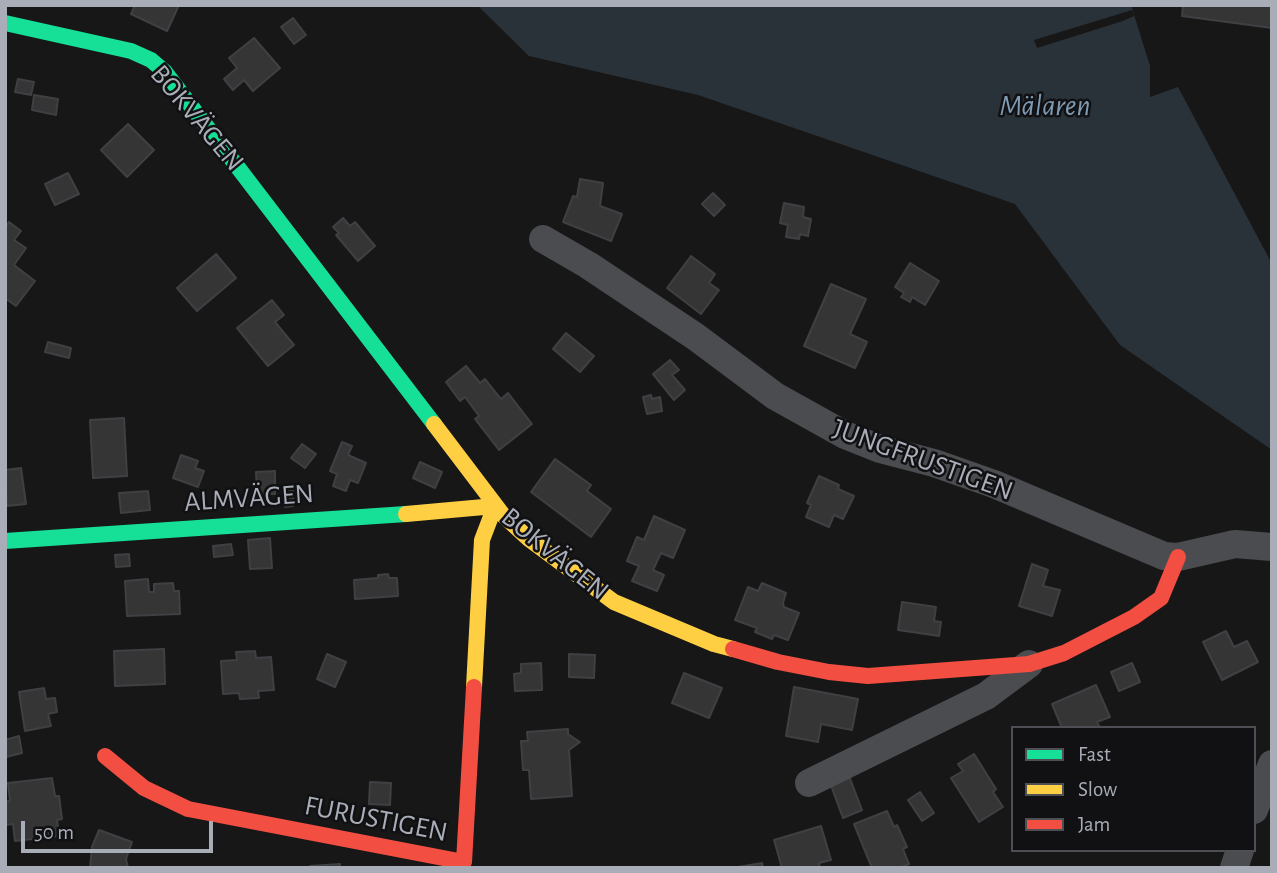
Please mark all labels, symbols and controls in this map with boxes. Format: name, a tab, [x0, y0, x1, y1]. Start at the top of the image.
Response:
street label: BOKVÄGEN	[143, 58, 251, 178]
water label: Mälaren	[1000, 88, 1090, 124]
street label: JUNGFRUSTIGEN	[828, 412, 1018, 508]
street label: ALMVÄGEN	[183, 477, 315, 519]
street label: BOKVÄGEN	[494, 501, 616, 607]
legend	[1011, 726, 1256, 852]
text: Fast	[1078, 744, 1111, 765]
text: Slow	[1078, 779, 1117, 800]
street label: FURUSTIGEN	[302, 789, 450, 849]
scale bar	[24, 806, 217, 850]
text: Jam	[1078, 814, 1110, 835]
text: 50 m	[34, 822, 74, 843]

